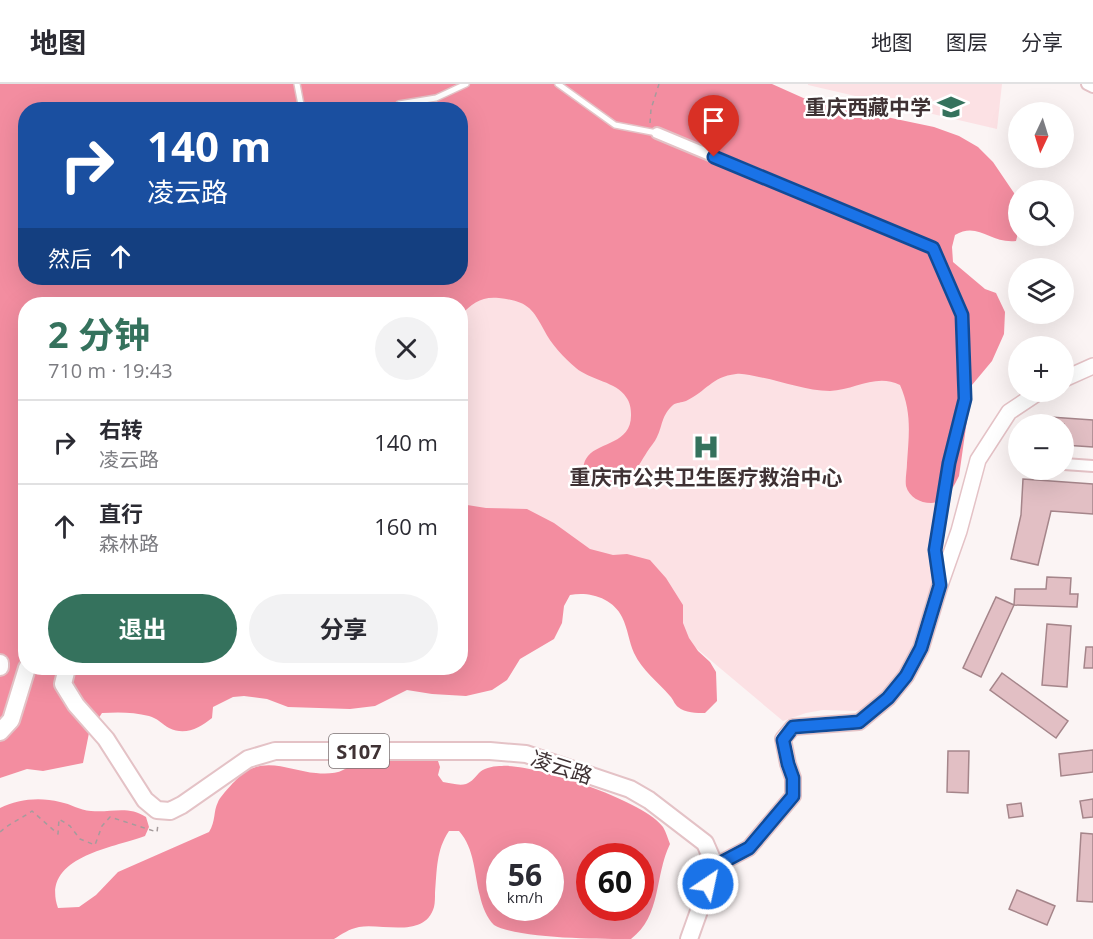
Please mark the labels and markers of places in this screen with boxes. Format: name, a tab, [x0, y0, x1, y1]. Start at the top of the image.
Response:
school or university icon: 重庆西藏中学	[936, 92, 966, 122]
place label: 重庆西藏中学	[805, 93, 931, 121]
pin	[688, 95, 739, 157]
hospital icon: 重庆市公共卫生医疗救治中心	[691, 432, 721, 462]
place label: 重庆市公共卫生医疗救治中心	[570, 463, 843, 491]

